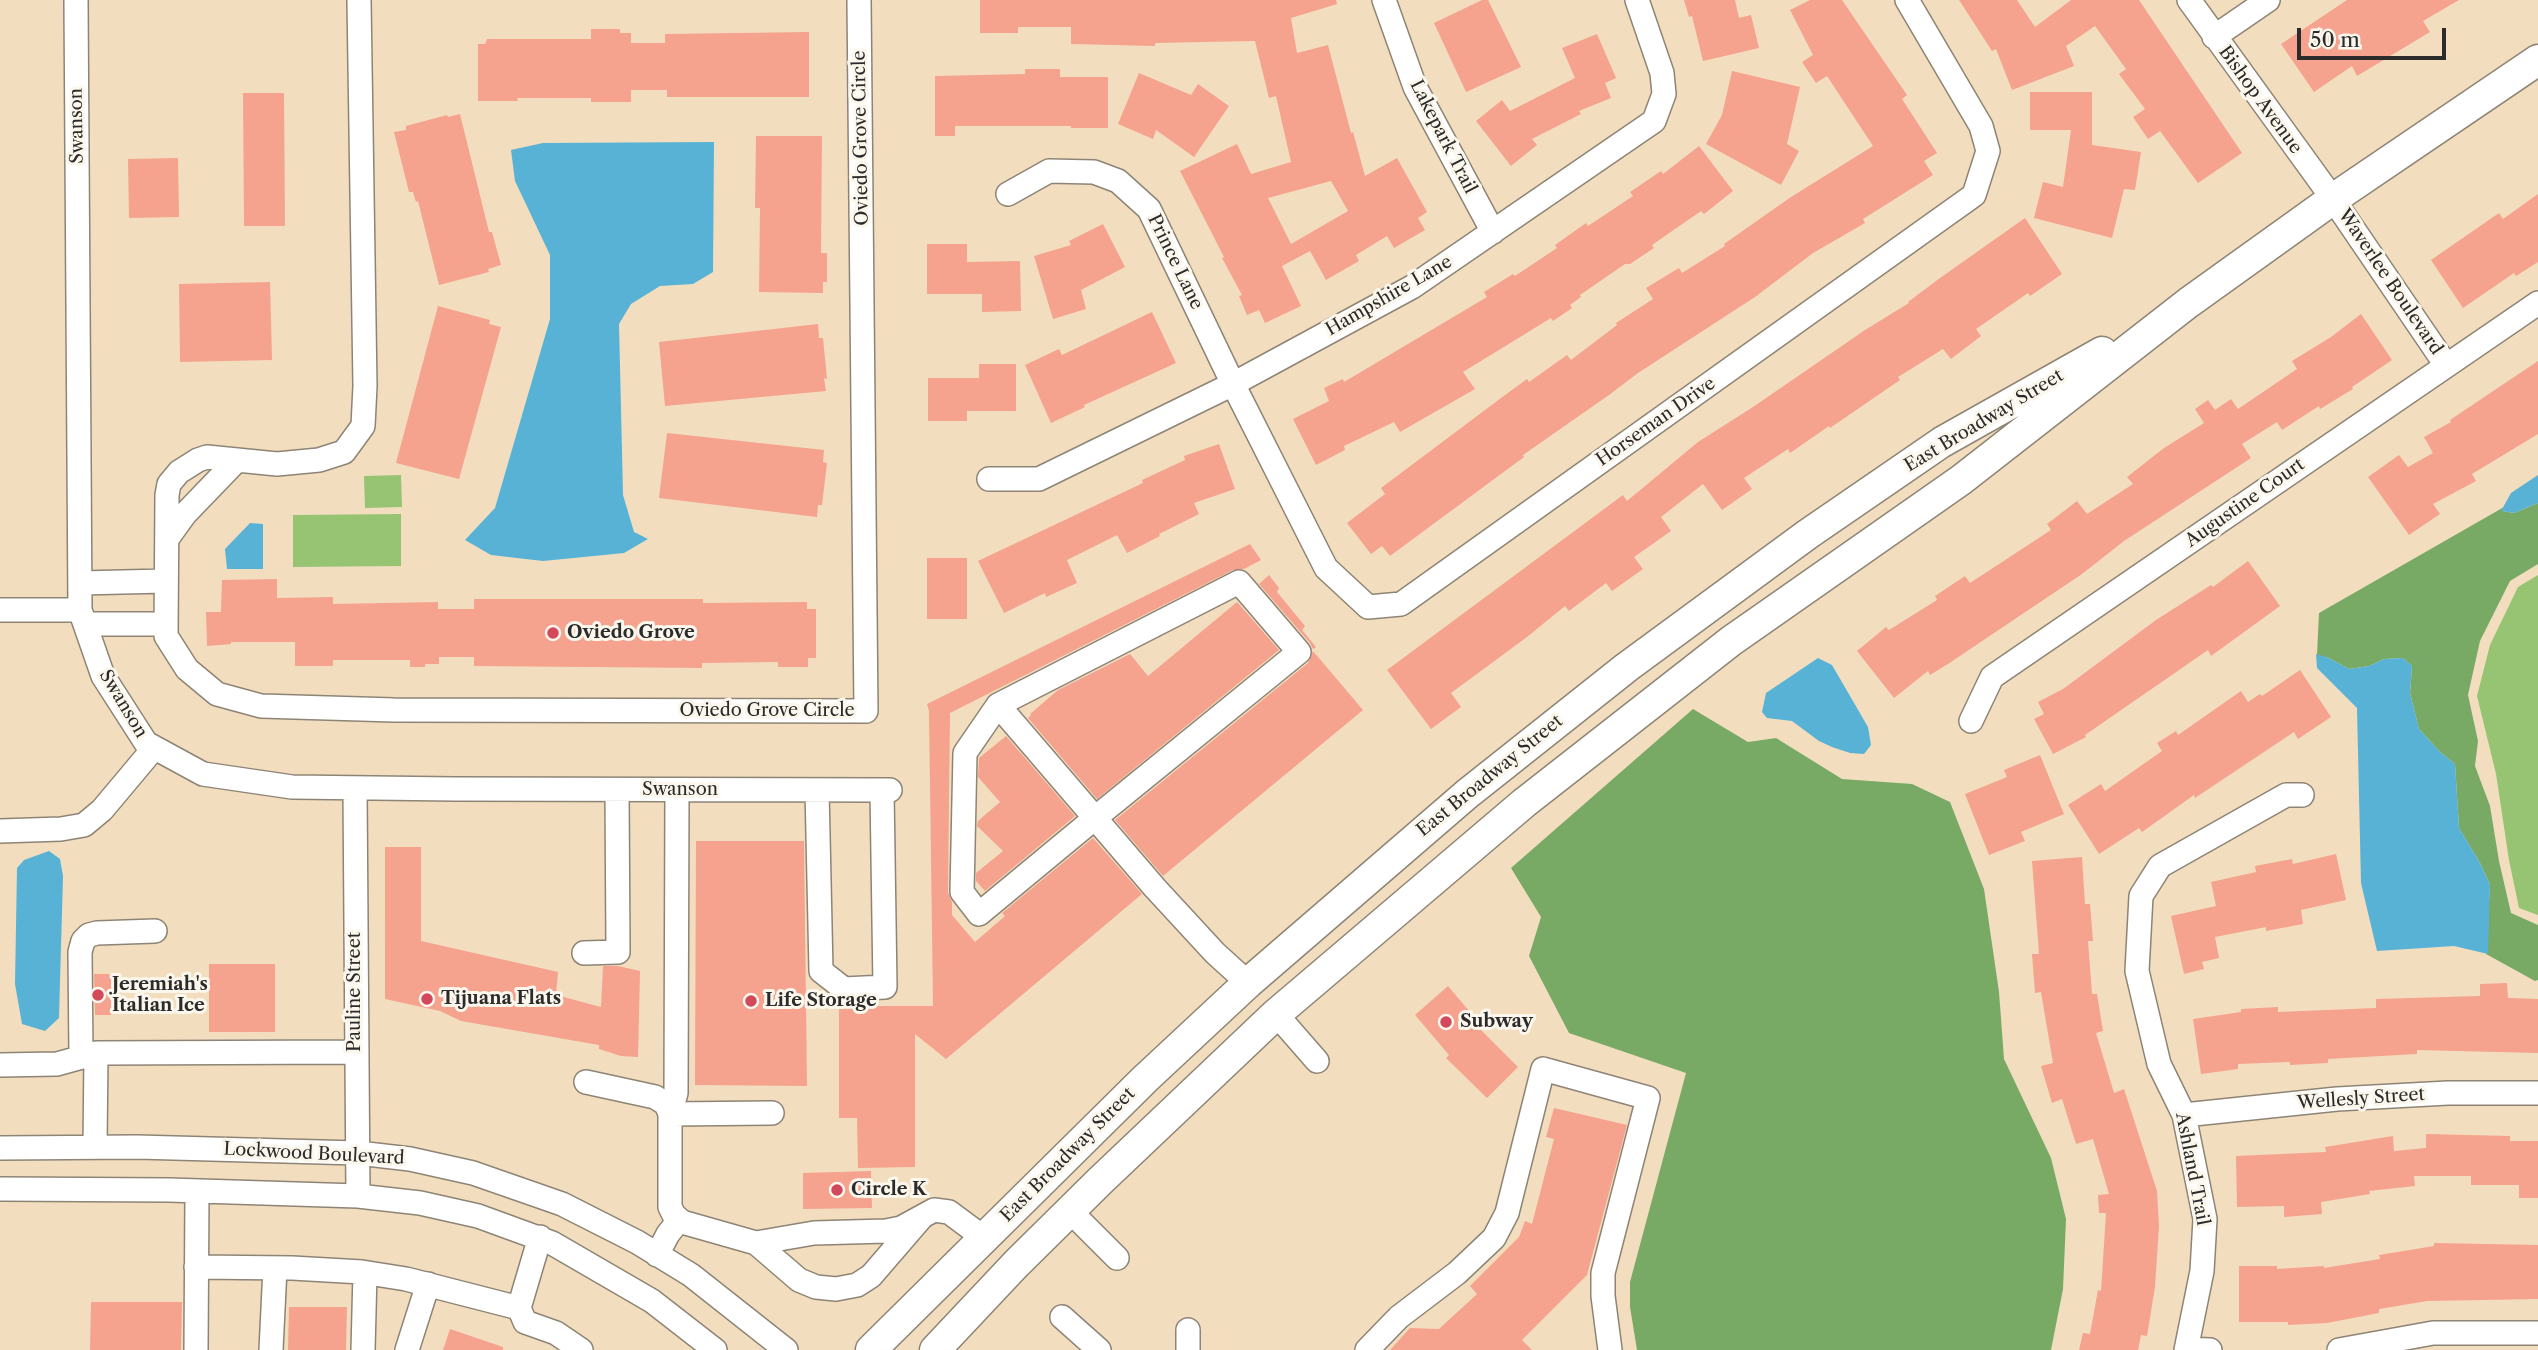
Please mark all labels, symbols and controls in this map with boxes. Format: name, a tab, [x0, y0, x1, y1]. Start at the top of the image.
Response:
scale bar	[2300, 14, 2449, 58]
text: 50 m	[2310, 27, 2360, 52]
street label: Bishop Avenue	[2214, 42, 2306, 158]
street label: Oviedo Grove Circle	[849, 50, 873, 226]
street label: Lakepark Trail	[1405, 77, 1481, 197]
street label: Swanson	[66, 88, 88, 164]
street label: Waverlee Boulevard	[2333, 205, 2447, 359]
street label: Prince Lane	[1143, 211, 1207, 313]
street label: Hampshire Lane	[1322, 251, 1456, 341]
street label: East Broadway Street	[1901, 365, 2067, 477]
street label: Horseman Drive	[1592, 373, 1720, 471]
street label: Augustine Court	[2181, 454, 2309, 552]
place label: Oviedo Grove	[567, 622, 695, 644]
marker: Oviedo Grove	[545, 625, 561, 641]
street label: Swanson	[94, 666, 152, 742]
street label: Oviedo Grove Circle	[679, 700, 855, 722]
street label: East Broadway Street	[1413, 711, 1567, 841]
street label: Swanson	[642, 779, 718, 801]
street label: Pauline Street	[344, 932, 366, 1052]
place label: Jeremiah's Italian Ice	[112, 974, 208, 1016]
marker: Jeremiah's Italian Ice	[90, 987, 106, 1003]
place label: Tijuana Flats	[441, 988, 561, 1010]
place label: Life Storage	[765, 990, 877, 1012]
marker: Tijuana Flats	[419, 991, 435, 1007]
marker: Life Storage	[743, 993, 759, 1009]
place label: Subway	[1460, 1011, 1533, 1033]
marker: Subway	[1438, 1014, 1454, 1030]
street label: East Broadway Street	[996, 1083, 1140, 1227]
street label: Wellesly Street	[2296, 1084, 2426, 1114]
street label: Ashland Trail	[2170, 1111, 2214, 1227]
street label: Lockwood Boulevard	[223, 1138, 405, 1170]
place label: Circle K	[851, 1179, 926, 1201]
marker: Circle K	[829, 1182, 845, 1198]

